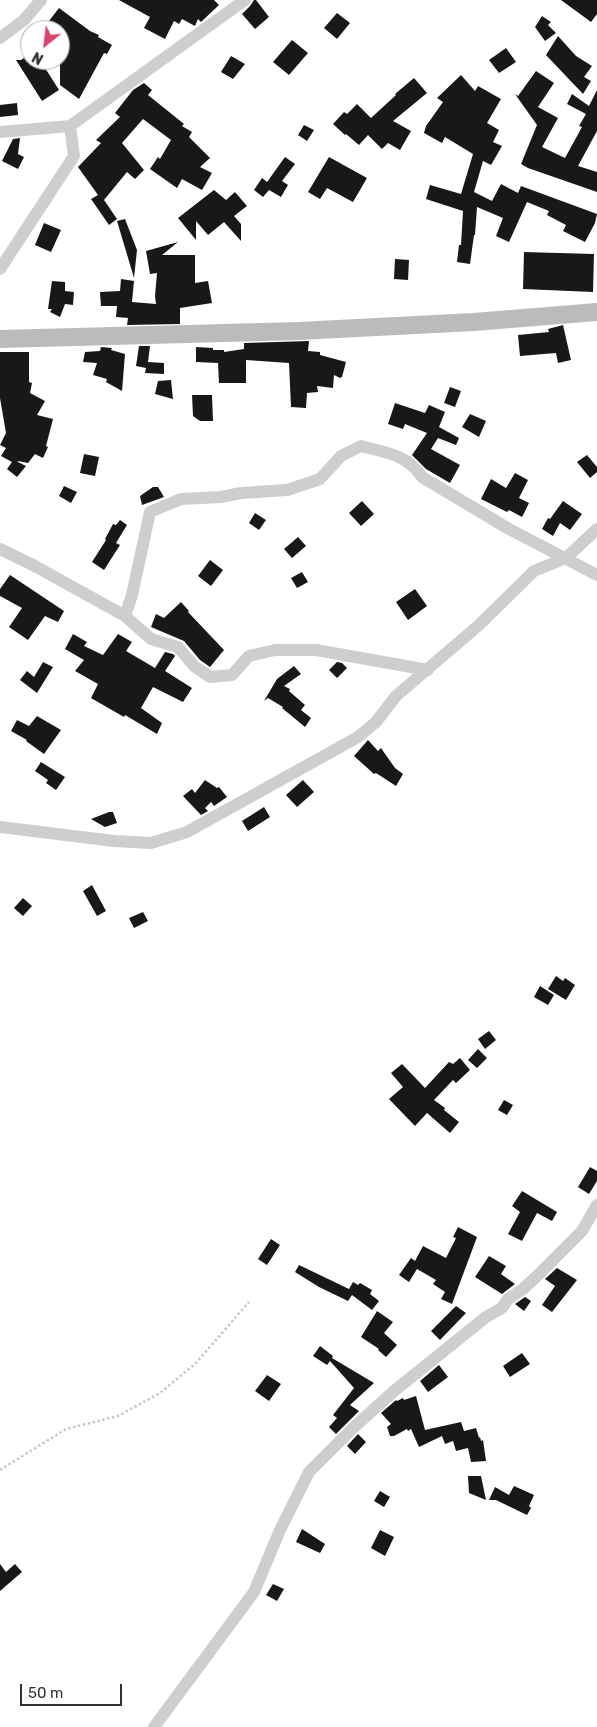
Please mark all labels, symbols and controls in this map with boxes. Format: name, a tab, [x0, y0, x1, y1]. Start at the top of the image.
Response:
north arrow	[20, 20, 70, 70]
text: N	[29, 48, 47, 68]
scale bar	[22, 1674, 125, 1706]
text: 50 m	[28, 1684, 63, 1702]

